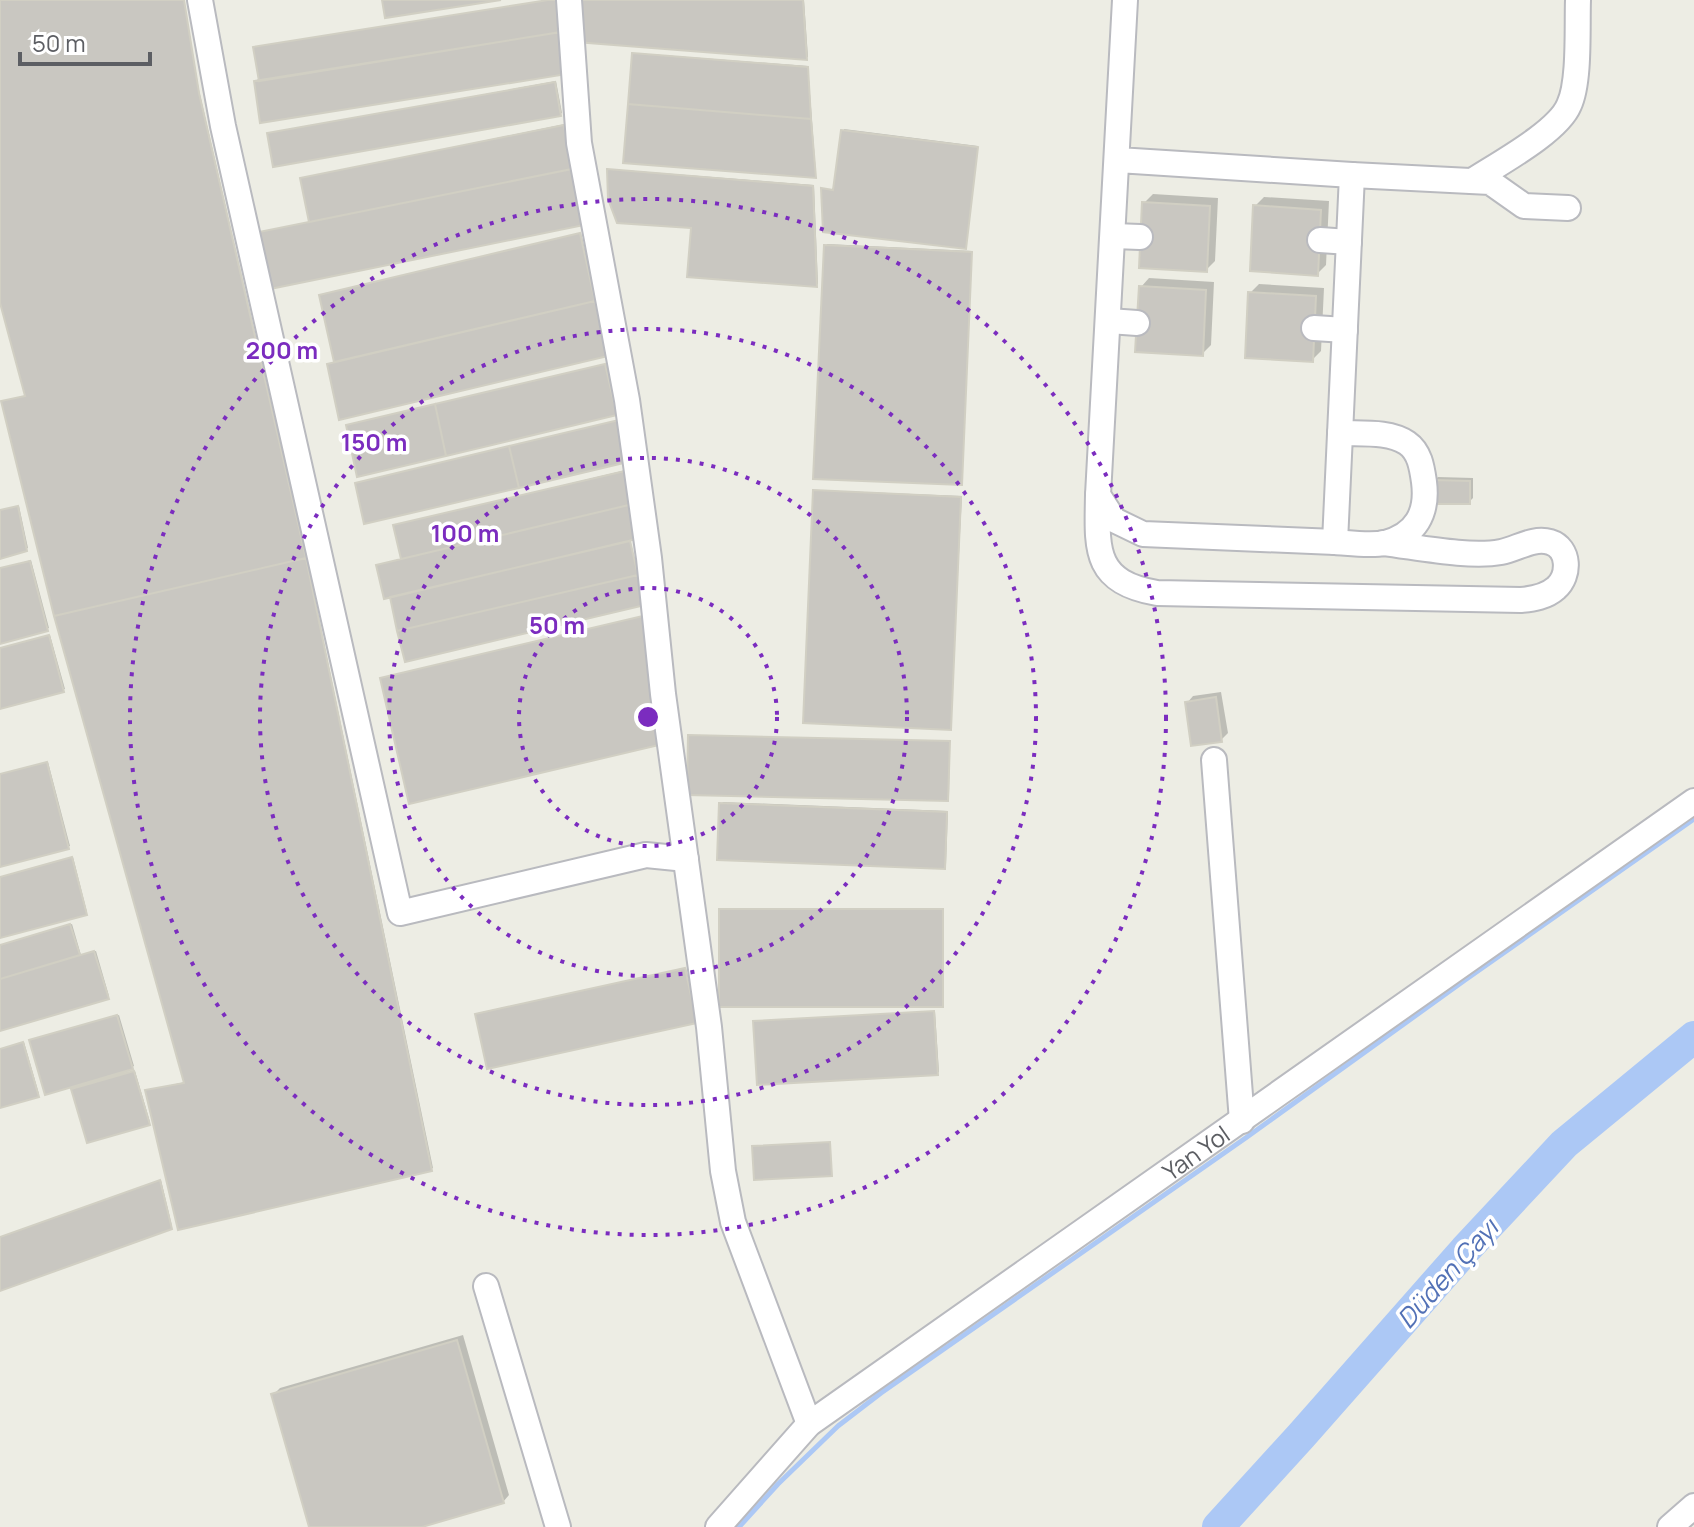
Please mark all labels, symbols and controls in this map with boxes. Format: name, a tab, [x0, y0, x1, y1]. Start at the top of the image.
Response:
scale bar	[20, 16, 150, 66]
text: 50 m	[32, 26, 86, 59]
text: 200 m	[246, 333, 318, 366]
text: 150 m	[341, 425, 407, 458]
text: 100 m	[431, 516, 499, 549]
text: 50 m	[529, 608, 585, 641]
centre of rings	[634, 703, 662, 731]
street label: Yan Yol	[1155, 1117, 1236, 1187]
water label: Düden Çayı	[1388, 1209, 1507, 1336]

